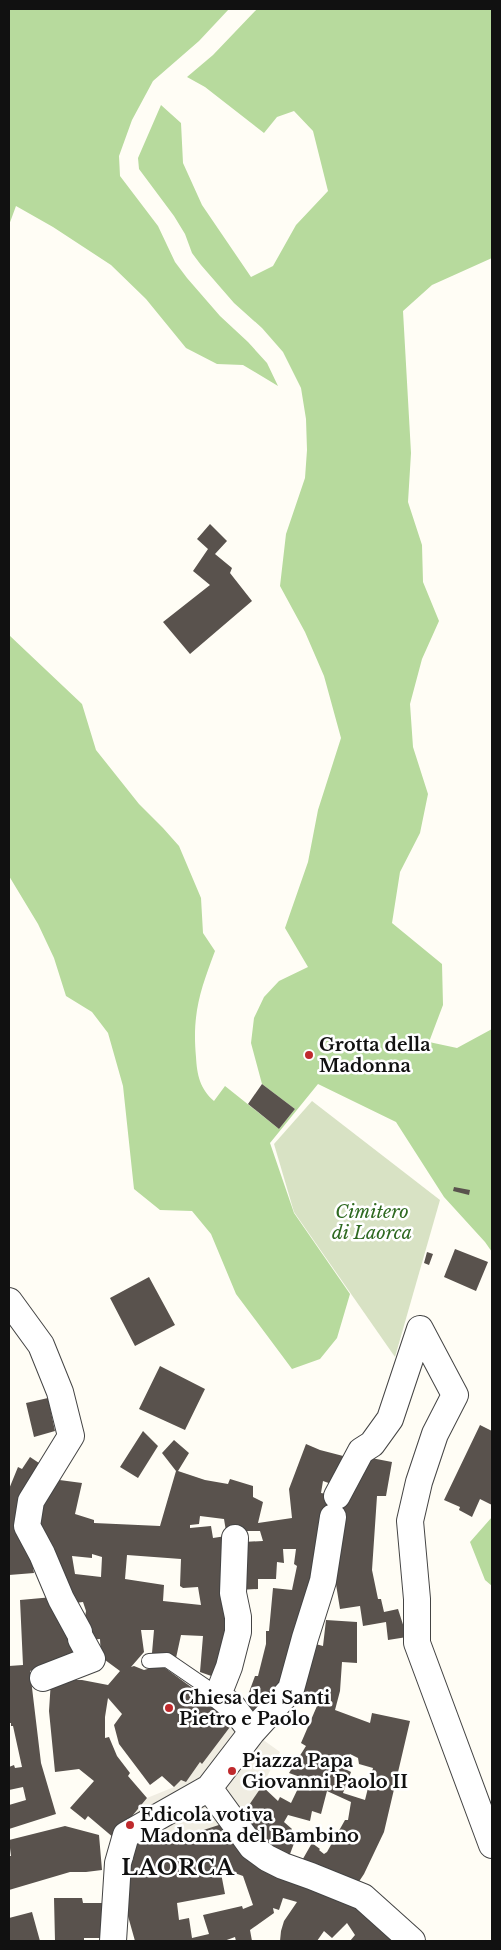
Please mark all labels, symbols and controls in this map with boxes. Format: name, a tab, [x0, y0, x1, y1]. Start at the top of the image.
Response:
place label: Grotta della Madonna	[319, 1034, 431, 1077]
marker: Grotta della Madonna	[303, 1049, 315, 1061]
park label: Cimitero di Laorca	[332, 1201, 412, 1244]
place label: Chiesa dei Santi Pietro e Paolo	[179, 1687, 331, 1730]
marker: Chiesa dei Santi Pietro e Paolo	[163, 1702, 175, 1714]
place label: Piazza Papa Giovanni Paolo II	[242, 1750, 408, 1793]
marker: Piazza Papa Giovanni Paolo II	[226, 1765, 238, 1777]
place label: Edicola votiva Madonna del Bambino	[140, 1804, 359, 1847]
marker: Edicola votiva Madonna del Bambino	[124, 1819, 136, 1831]
district label: LAORCA	[121, 1854, 235, 1881]

